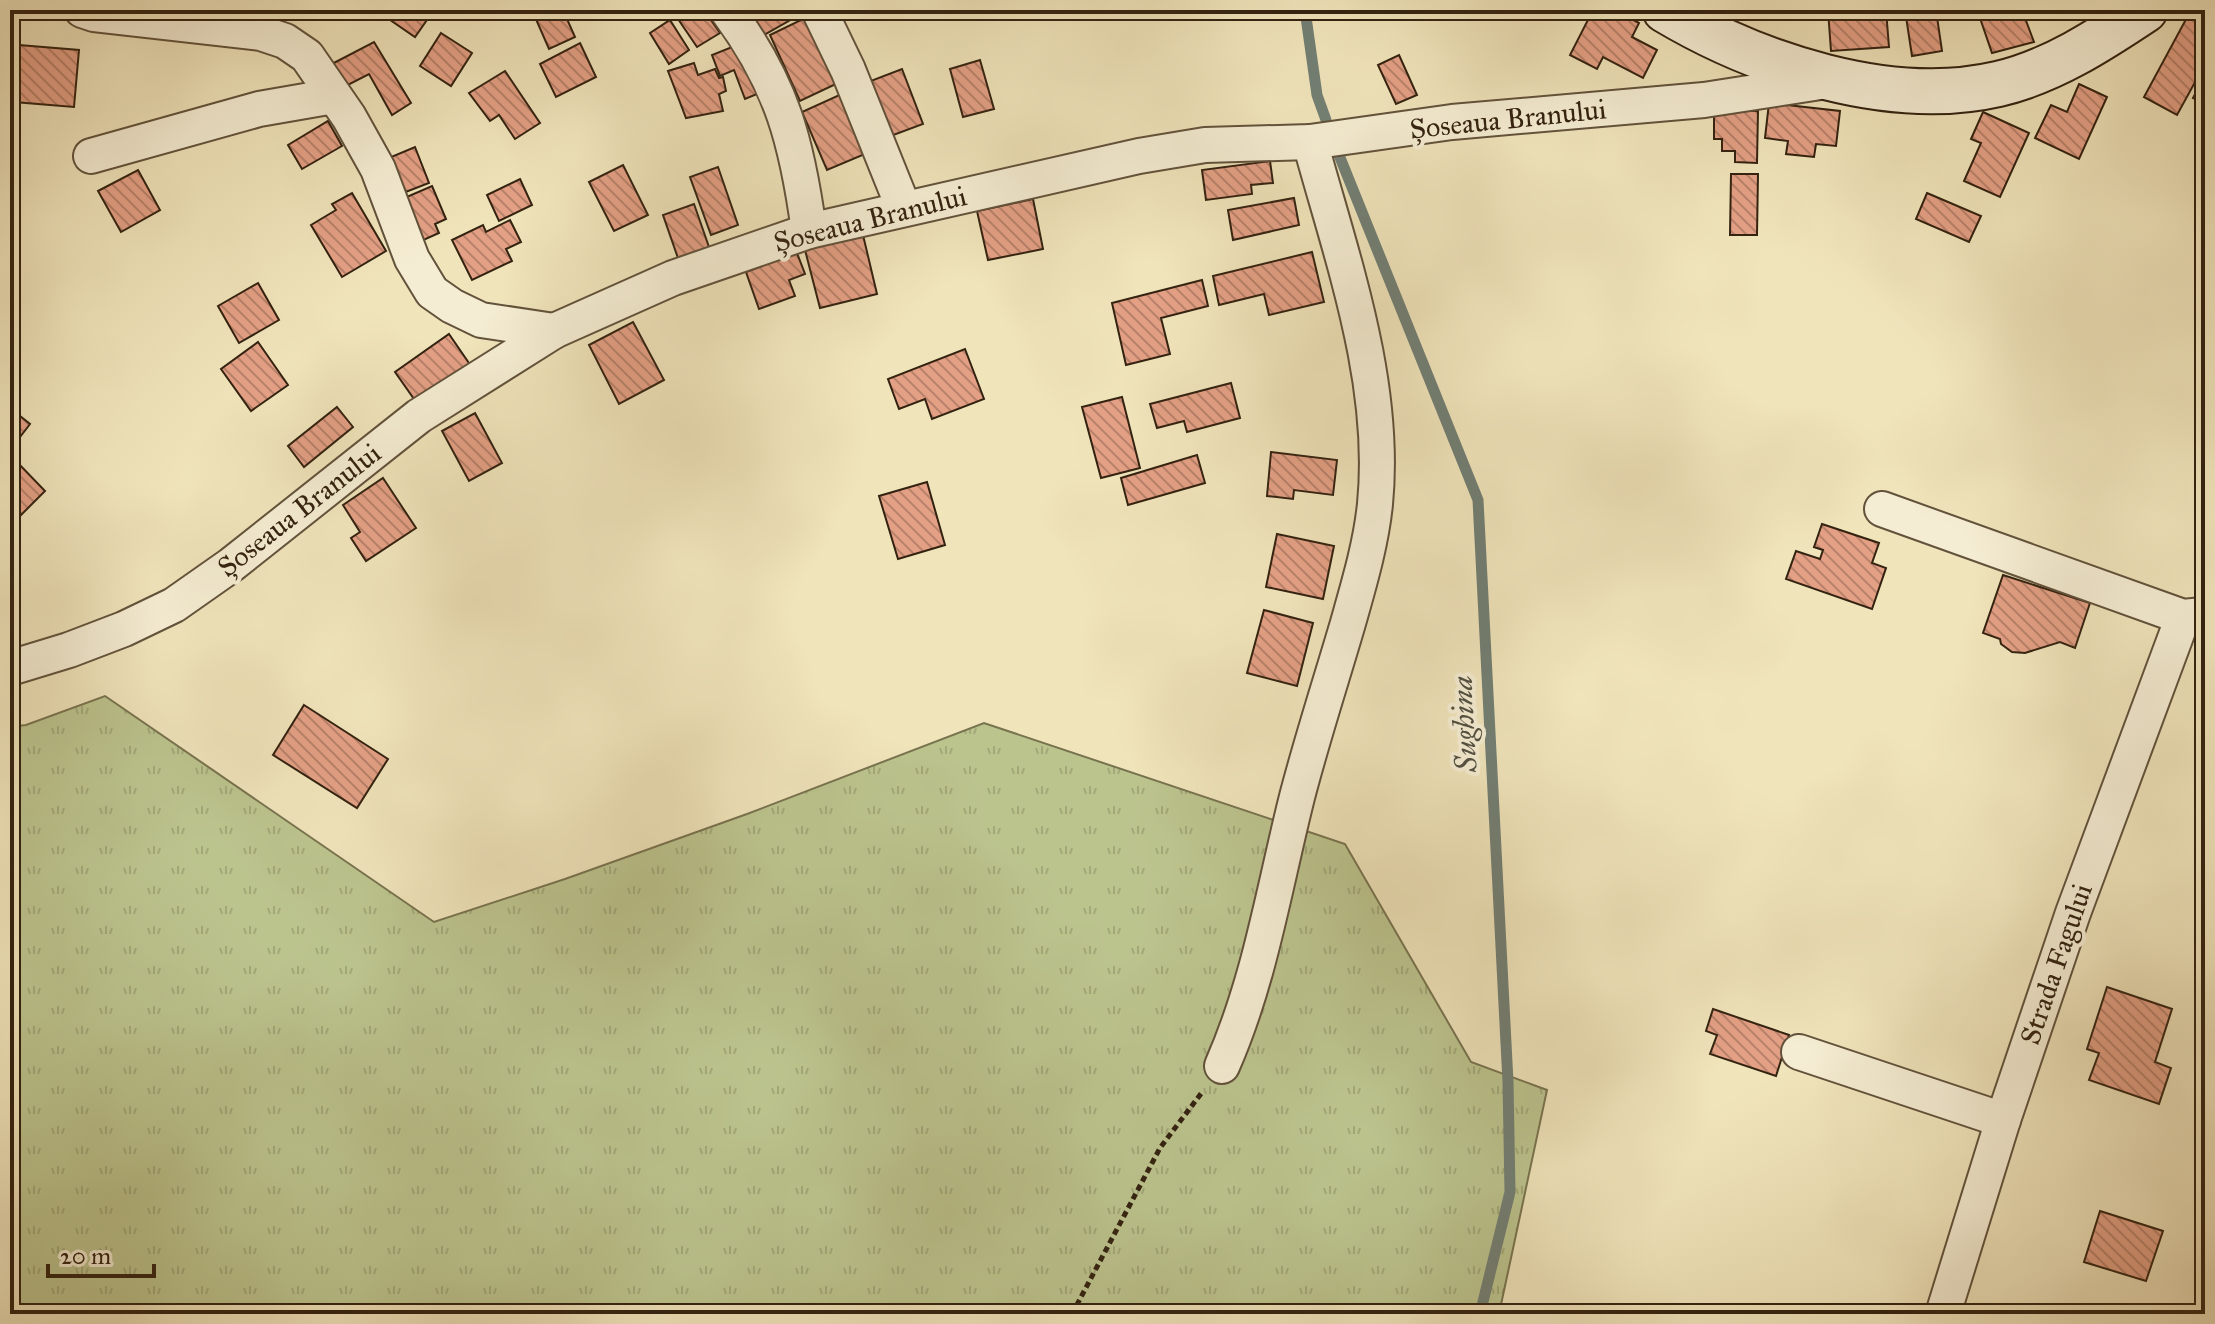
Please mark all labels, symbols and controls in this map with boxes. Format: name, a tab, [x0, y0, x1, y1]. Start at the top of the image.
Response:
street label: Șoseaua Branului	[1408, 91, 1608, 147]
street label: Șoseaua Branului	[770, 178, 970, 260]
street label: Șoseaua Branului	[210, 435, 388, 585]
water label: Sughina	[1443, 675, 1485, 774]
street label: Strada Fagului	[2012, 879, 2100, 1049]
scale bar	[48, 1228, 154, 1278]
text: 20 m	[60, 1241, 111, 1271]

